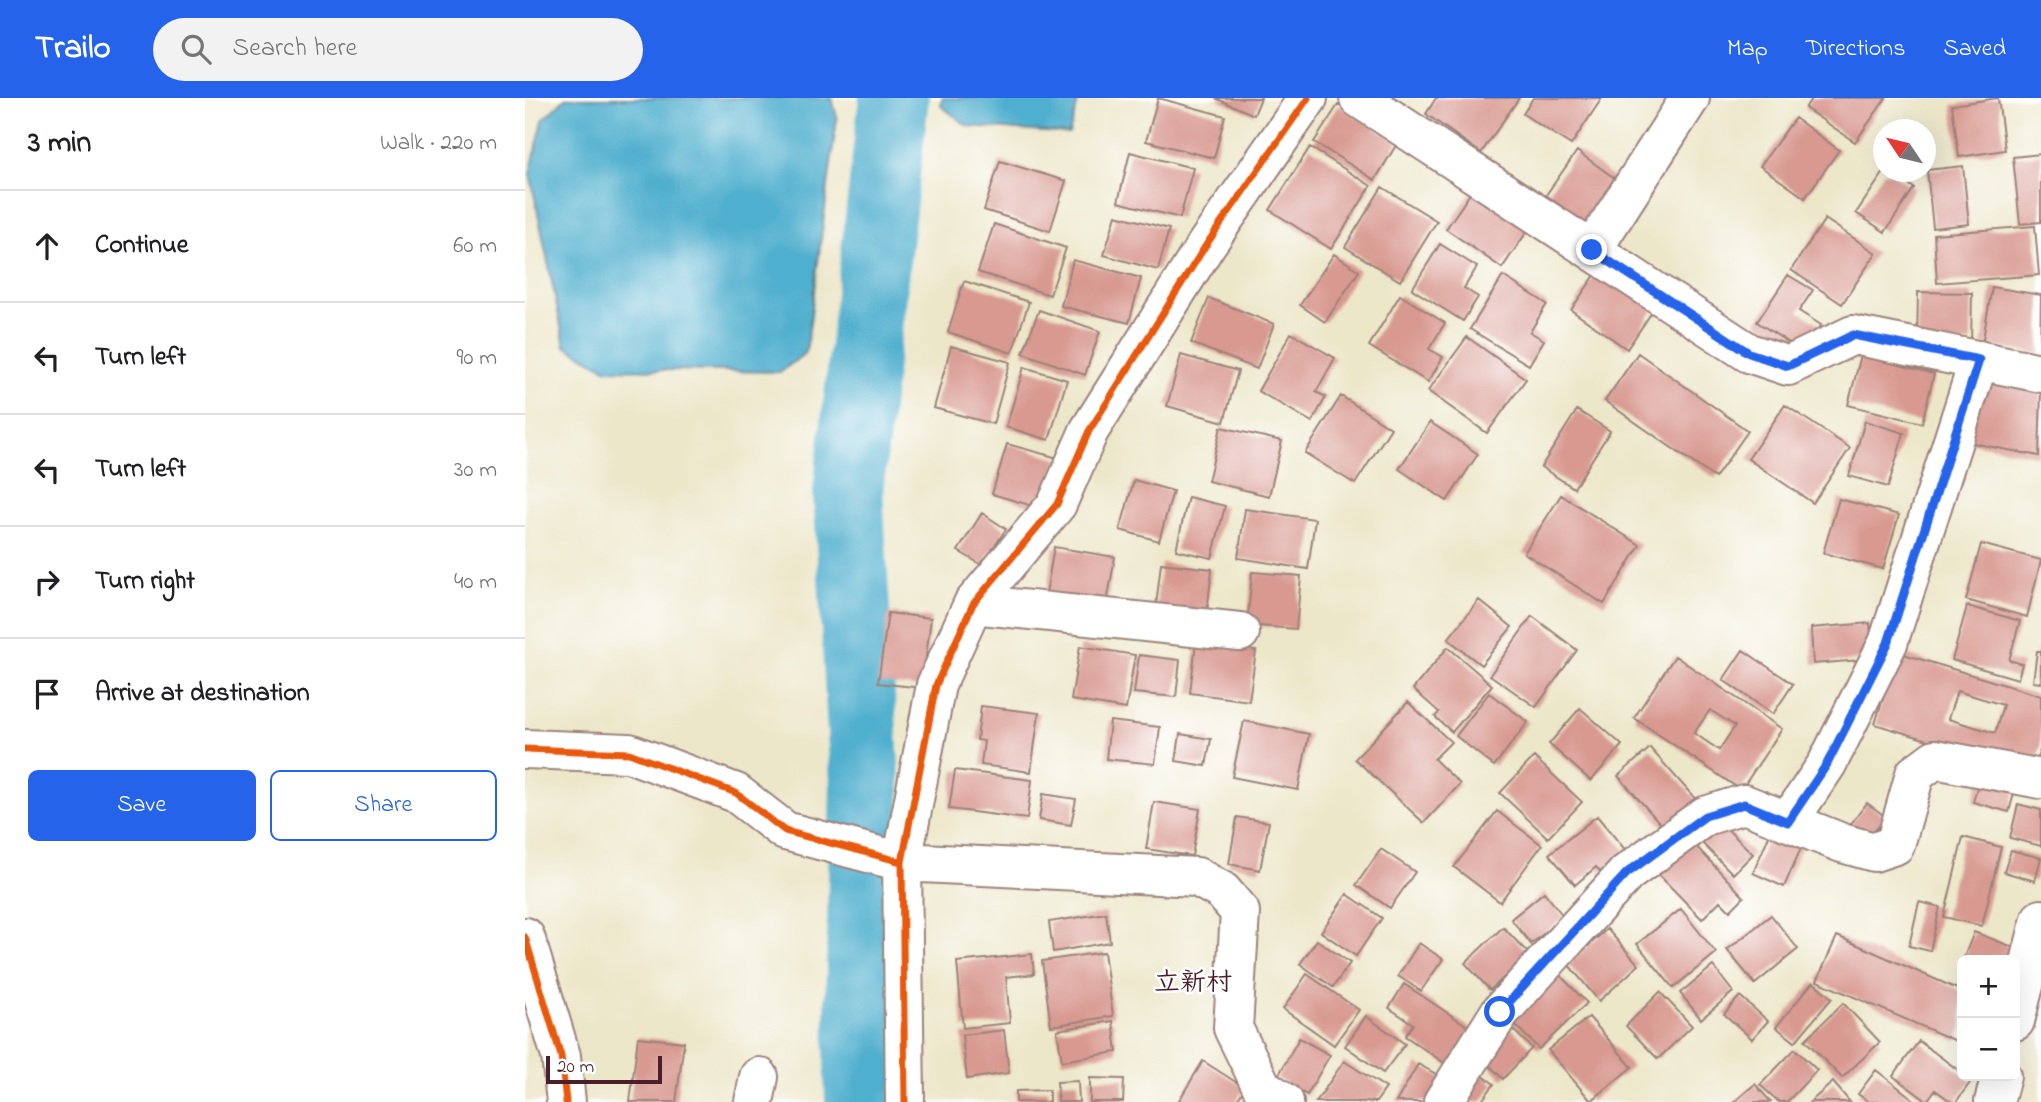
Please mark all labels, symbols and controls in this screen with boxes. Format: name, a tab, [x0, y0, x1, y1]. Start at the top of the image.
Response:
search box	[153, 18, 643, 81]
text: Trailo	[35, 25, 111, 73]
icon: search	[177, 30, 215, 68]
text: Search here	[233, 30, 357, 68]
text: Map	[1727, 32, 1768, 67]
text: Directions	[1806, 32, 1905, 67]
text: Saved	[1943, 32, 2006, 67]
north arrow	[1873, 119, 1936, 182]
text: 3 min	[28, 122, 91, 166]
text: Walk · 220 m	[380, 127, 497, 160]
icon: ahead	[28, 227, 66, 265]
text: Continue	[95, 227, 188, 265]
text: 60 m	[453, 230, 497, 263]
route end	[1576, 234, 1607, 265]
icon: left	[28, 339, 66, 377]
text: Turn left	[95, 339, 186, 377]
text: 90 m	[457, 342, 497, 375]
icon: left	[28, 451, 66, 489]
text: Turn left	[95, 451, 186, 489]
text: 30 m	[454, 454, 497, 487]
icon: right	[28, 563, 66, 601]
text: Turn right	[95, 563, 195, 601]
text: 40 m	[454, 566, 497, 599]
icon: arrive	[28, 675, 66, 713]
text: Arrive at destination	[95, 675, 310, 713]
button: Save	[28, 770, 256, 841]
button: Share	[270, 770, 497, 841]
map controls	[1957, 955, 2020, 1081]
button: +	[1957, 955, 2020, 1018]
district label: 立新村	[1154, 965, 1232, 1003]
route start	[1484, 996, 1515, 1027]
button: −	[1957, 1018, 2020, 1081]
scale bar	[546, 1053, 661, 1085]
text: 20 m	[557, 1054, 594, 1081]

